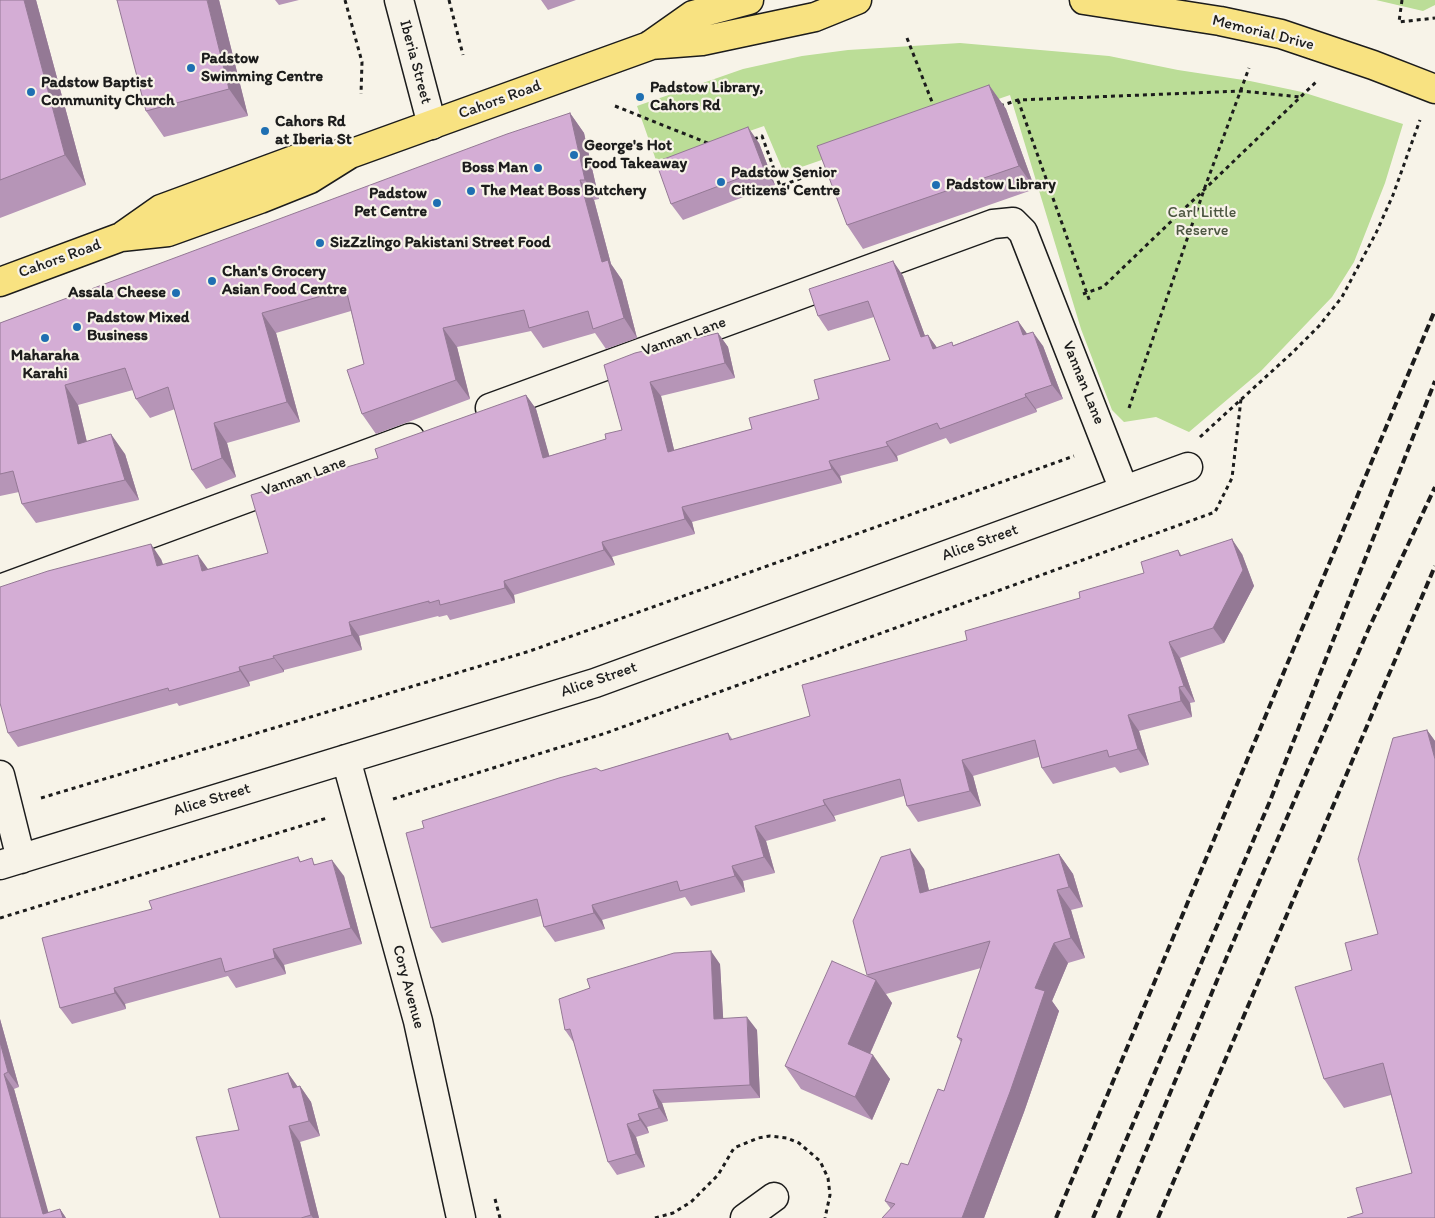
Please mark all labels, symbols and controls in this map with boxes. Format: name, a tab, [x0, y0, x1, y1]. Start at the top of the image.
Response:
street label: Memorial Drive	[1210, 11, 1316, 55]
street label: Iberia Street	[395, 18, 435, 106]
place label: Padstow Swimming Centre	[201, 49, 323, 87]
marker: Padstow Swimming Centre	[185, 62, 197, 74]
place label: Padstow Baptist Community Church	[41, 73, 175, 111]
street label: Cahors Road	[456, 76, 544, 124]
place label: Padstow Library, Cahors Rd	[650, 78, 764, 116]
marker: Padstow Baptist Community Church	[25, 86, 37, 98]
marker: Padstow Library, Cahors Rd	[634, 91, 646, 103]
place label: Cahors Rd at Iberia St	[275, 112, 352, 150]
marker: Cahors Rd at Iberia St	[259, 125, 271, 137]
place label: George's Hot Food Takeaway	[584, 136, 687, 174]
marker: George's Hot Food Takeaway	[568, 149, 580, 161]
place label: Boss Man	[462, 158, 528, 178]
marker: Boss Man	[532, 162, 544, 174]
place label: Padstow Senior Citizens' Centre	[731, 163, 840, 201]
place label: Padstow Library	[946, 175, 1056, 195]
marker: Padstow Senior Citizens' Centre	[715, 176, 727, 188]
marker: Padstow Library	[930, 179, 942, 191]
place label: The Meat Boss Butchery	[481, 181, 646, 201]
place label: Padstow Pet Centre	[354, 184, 427, 222]
marker: The Meat Boss Butchery	[465, 185, 477, 197]
marker: Padstow Pet Centre	[431, 197, 443, 209]
park label: Carl Little Reserve	[1168, 203, 1236, 241]
place label: SizZzlingo Pakistani Street Food	[330, 233, 551, 253]
street label: Cahors Road	[16, 235, 104, 283]
marker: SizZzlingo Pakistani Street Food	[314, 237, 326, 249]
place label: Chan's Grocery Asian Food Centre	[222, 262, 347, 300]
marker: Chan's Grocery Asian Food Centre	[206, 275, 218, 287]
place label: Assala Cheese	[68, 283, 166, 303]
marker: Assala Cheese	[170, 287, 182, 299]
place label: Padstow Mixed Business	[87, 308, 189, 346]
street label: Vannan Lane	[639, 313, 729, 361]
marker: Padstow Mixed Business	[71, 321, 83, 333]
marker: Maharaha Karahi	[39, 332, 51, 344]
street label: Vannan Lane	[1058, 338, 1108, 428]
place label: Maharaha Karahi	[11, 346, 79, 384]
street label: Vannan Lane	[259, 453, 349, 501]
street label: Alice Street	[939, 520, 1021, 566]
street label: Alice Street	[558, 658, 640, 702]
street label: Alice Street	[171, 779, 253, 821]
street label: Cory Avenue	[388, 943, 428, 1031]

